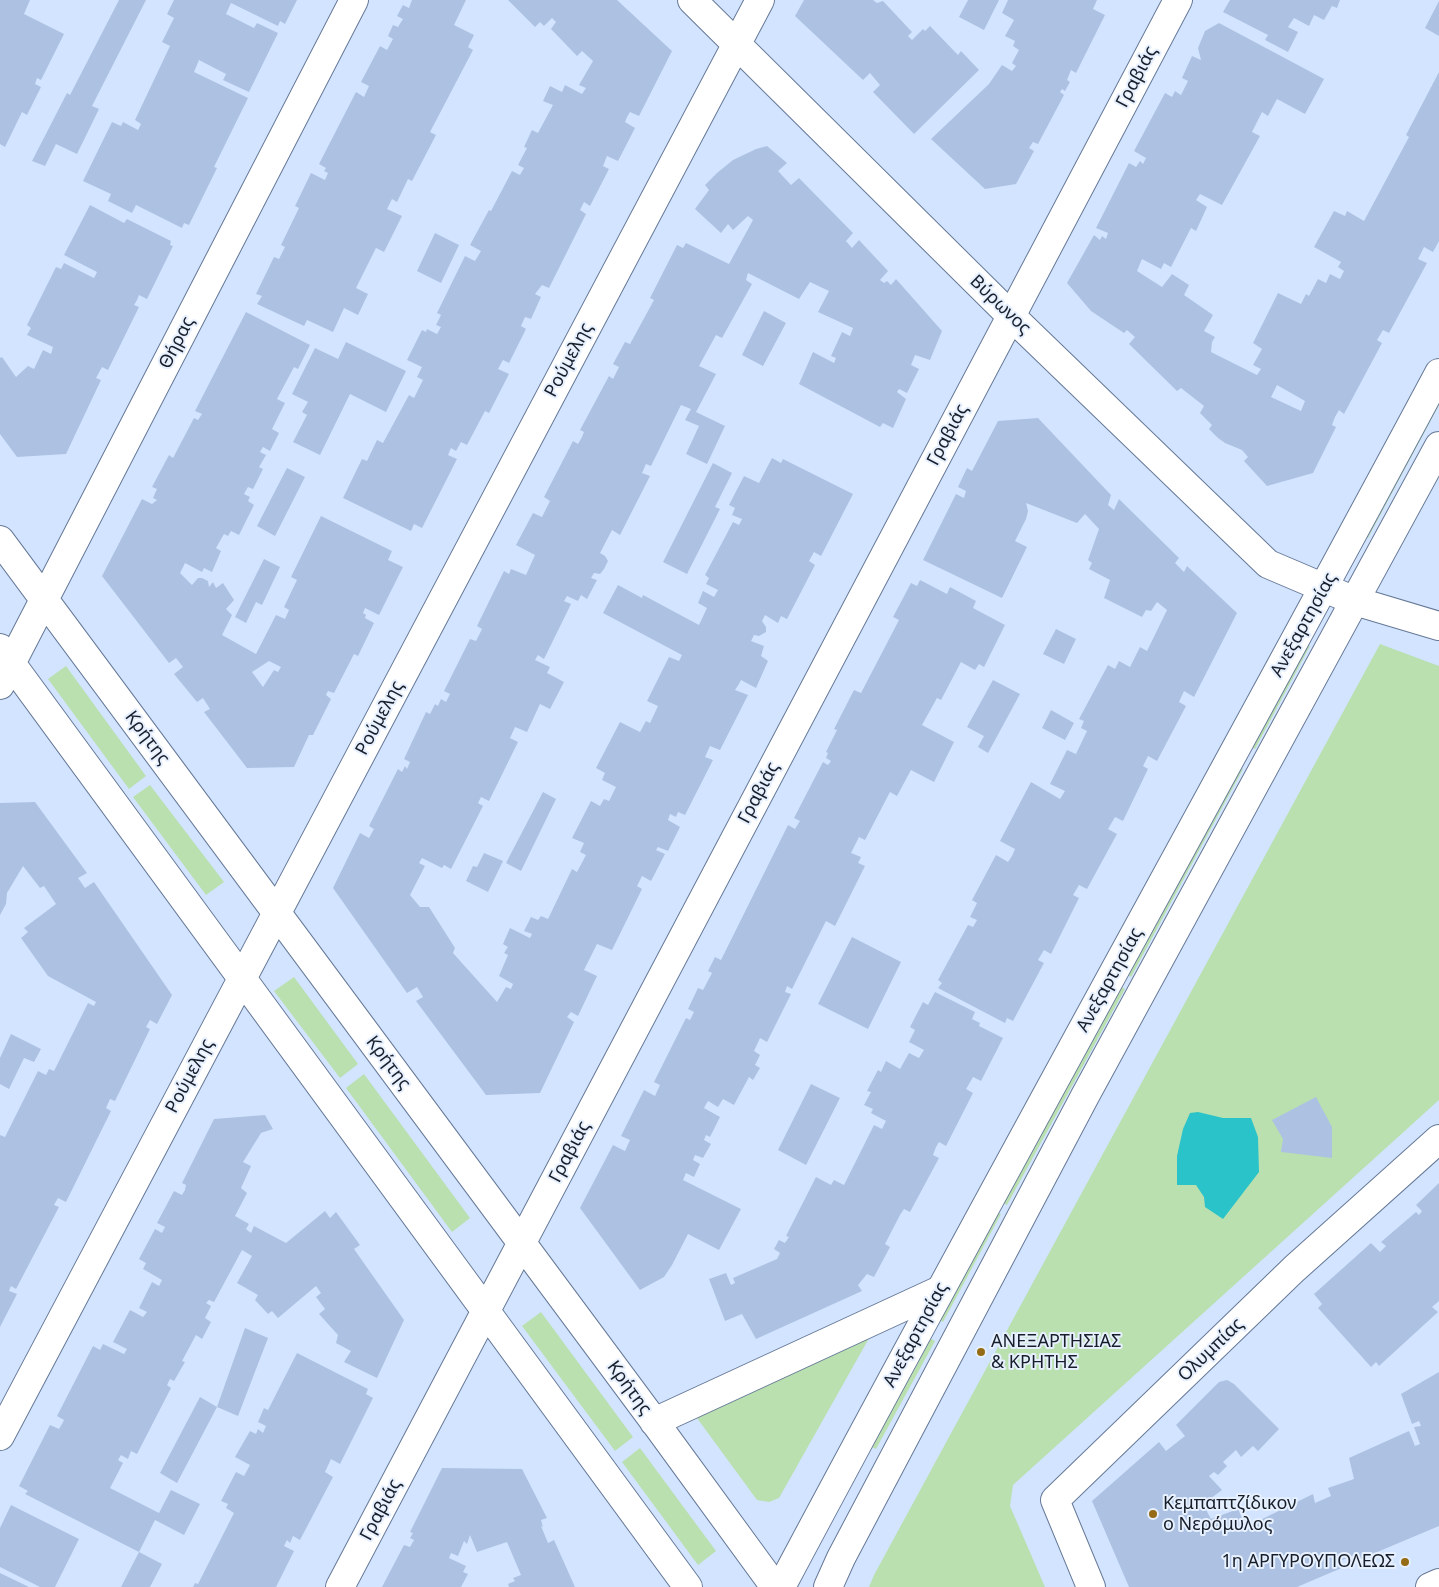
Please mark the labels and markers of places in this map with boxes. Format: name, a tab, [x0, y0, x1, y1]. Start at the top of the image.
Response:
place label: ΑΝΕΞΑΡΤΗΣΙΑΣ & ΚΡΗΤΗΣ	[991, 1331, 1121, 1374]
marker: ΑΝΕΞΑΡΤΗΣΙΑΣ & ΚΡΗΤΗΣ	[975, 1346, 987, 1358]
place label: Κεμπαπτζίδικον ο Νερόμυλος	[1163, 1493, 1296, 1536]
marker: Κεμπαπτζίδικον ο Νερόμυλος	[1147, 1508, 1159, 1520]
place label: 1η ΑΡΓΥΡΟΥΠΟΛΕΩΣ	[1222, 1551, 1395, 1573]
marker: 1η ΑΡΓΥΡΟΥΠΟΛΕΩΣ	[1399, 1556, 1411, 1568]

